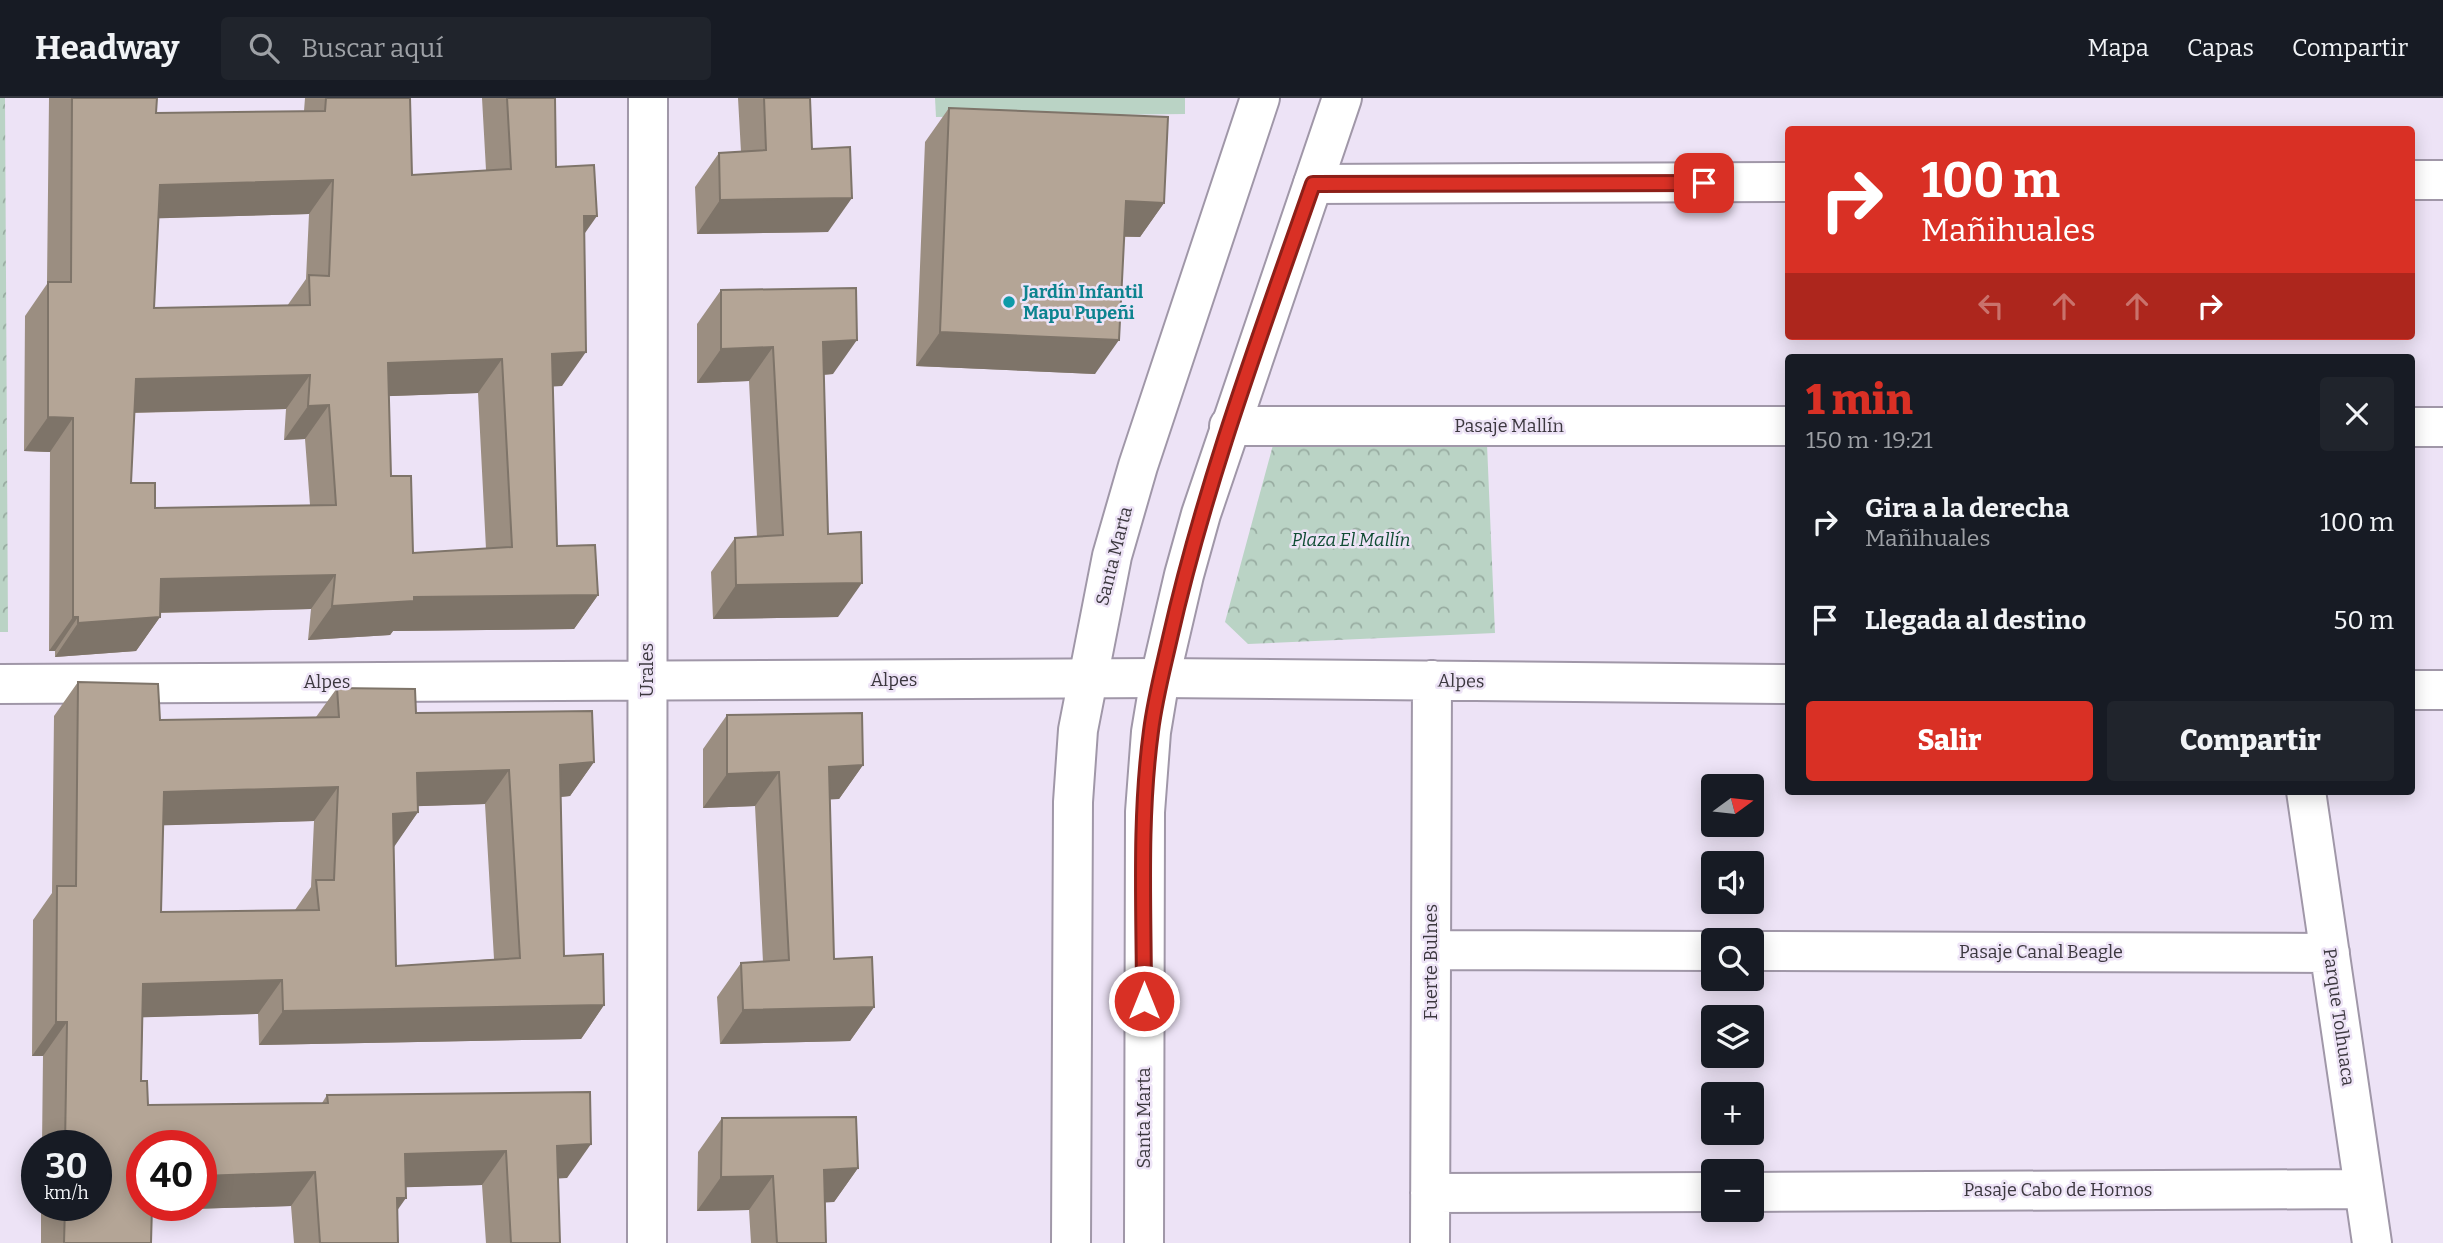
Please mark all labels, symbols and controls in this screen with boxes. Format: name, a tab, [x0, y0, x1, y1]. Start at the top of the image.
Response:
search box	[221, 17, 711, 80]
text: Headway	[35, 28, 179, 68]
icon: search	[245, 29, 283, 67]
text: Buscar aquí	[301, 33, 443, 64]
text: Mapa	[2087, 34, 2149, 62]
text: Capas	[2187, 34, 2254, 62]
text: Compartir	[2292, 34, 2408, 62]
text: 100 m	[1921, 151, 2060, 210]
pin	[1674, 153, 1734, 213]
icon: right	[1806, 154, 1897, 245]
icon: arrive	[1685, 164, 1723, 202]
text: Mañihuales	[1921, 211, 2096, 249]
place label: Jardín Infantil Mapu Pupeñi	[1022, 281, 1144, 324]
icon: left	[1972, 287, 2010, 325]
icon: ahead	[2045, 287, 2083, 325]
icon: ahead	[2118, 287, 2156, 325]
icon: right	[2191, 287, 2229, 325]
marker: Jardín Infantil Mapu Pupeñi	[1001, 294, 1017, 310]
text: 1 min	[1806, 375, 1913, 425]
button: close	[2320, 377, 2394, 451]
street label: Pasaje Mallín	[1454, 415, 1564, 437]
text: 150 m · 19:21	[1806, 426, 1932, 454]
text: Gira a la derecha	[1865, 493, 2069, 524]
icon: right	[1806, 503, 1844, 541]
street label: Santa Marta	[1091, 504, 1137, 608]
text: 100 m	[2320, 507, 2394, 538]
text: Mañihuales	[1865, 524, 1990, 552]
park label: Plaza El Mallín	[1292, 529, 1411, 551]
icon: arrive	[1806, 601, 1844, 639]
text: Llegada al destino	[1865, 605, 2086, 636]
text: 50 m	[2333, 605, 2394, 636]
street label: Urales	[636, 643, 658, 697]
street label: Alpes	[871, 669, 917, 691]
street label: Alpes	[1437, 670, 1485, 692]
street label: Alpes	[304, 671, 350, 693]
button: Salir	[1806, 701, 2093, 781]
button: Compartir	[2107, 701, 2394, 781]
north arrow	[1701, 774, 1764, 836]
map controls	[1701, 774, 1764, 1222]
button: sound	[1701, 851, 1764, 914]
street label: Fuerte Bulnes	[1420, 904, 1442, 1020]
button: search	[1701, 928, 1764, 991]
street label: Pasaje Canal Beagle	[1959, 941, 2123, 963]
street label: Parque Tolhuaca	[2318, 947, 2360, 1087]
position arrow	[1107, 964, 1181, 1038]
button: layers	[1701, 1005, 1764, 1068]
street label: Santa Marta	[1133, 1067, 1155, 1169]
button: +	[1701, 1082, 1764, 1145]
speed limit sign: 40	[126, 1130, 217, 1221]
text: 30	[45, 1145, 88, 1187]
button: −	[1701, 1159, 1764, 1222]
street label: Pasaje Cabo de Hornos	[1964, 1179, 2152, 1201]
text: km/h	[44, 1182, 89, 1204]

